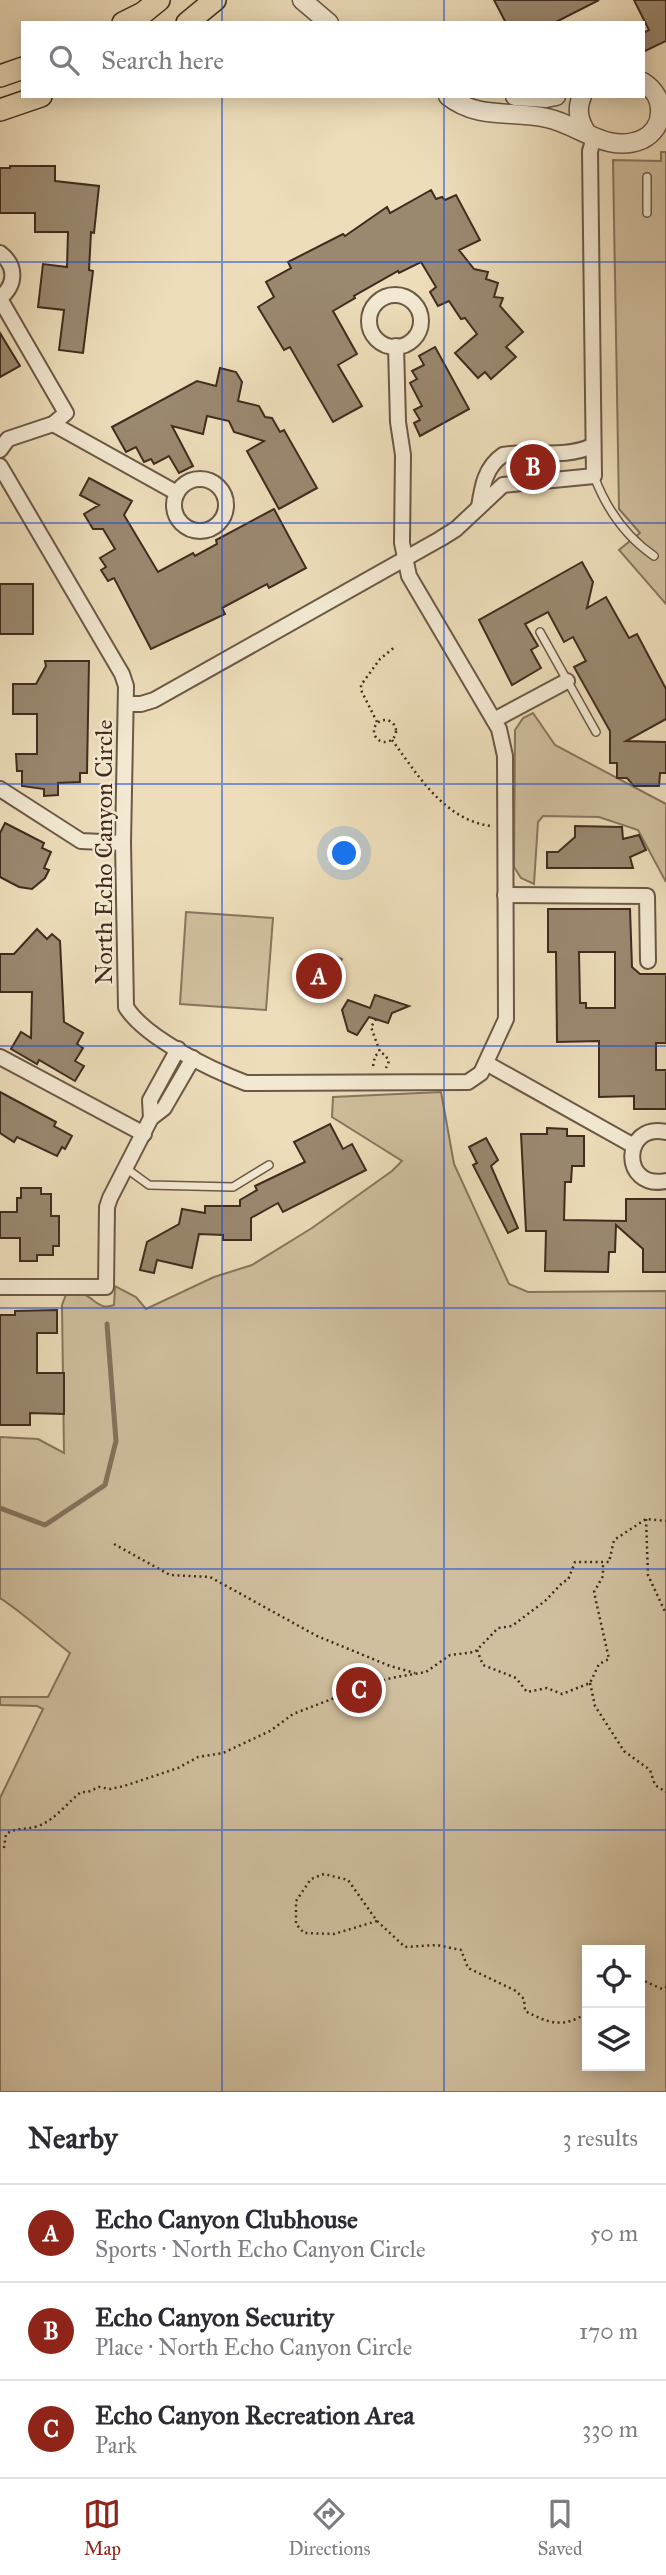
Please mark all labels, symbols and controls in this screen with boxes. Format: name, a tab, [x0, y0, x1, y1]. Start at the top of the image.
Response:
search box	[21, 21, 645, 98]
icon: search	[45, 41, 83, 79]
text: Search here	[101, 44, 224, 76]
pin: B	[510, 441, 556, 493]
street label: North Echo Canyon Circle	[89, 719, 119, 985]
your location	[327, 836, 361, 870]
pin: A	[296, 950, 342, 1002]
pin: C	[336, 1664, 382, 1716]
map controls	[582, 1945, 645, 2071]
button: locate	[582, 1945, 645, 2008]
button: layers	[582, 2008, 645, 2071]
text: Nearby	[28, 2120, 118, 2156]
text: 3 results	[562, 2124, 638, 2152]
text: Echo Canyon Clubhouse	[95, 2203, 358, 2235]
text: A	[43, 2219, 59, 2247]
text: 50 m	[590, 2219, 638, 2247]
text: Sports · North Echo Canyon Circle	[95, 2235, 426, 2263]
text: Echo Canyon Security	[95, 2301, 334, 2333]
text: B	[43, 2317, 59, 2345]
text: 170 m	[579, 2317, 638, 2345]
text: Place · North Echo Canyon Circle	[95, 2333, 412, 2361]
text: Echo Canyon Recreation Area	[95, 2399, 414, 2431]
text: C	[43, 2415, 59, 2443]
text: 330 m	[582, 2415, 638, 2443]
text: Park	[95, 2431, 137, 2459]
tab: Map	[83, 2495, 121, 2560]
tab: Directions	[288, 2495, 370, 2560]
tab: Saved	[537, 2495, 583, 2560]

